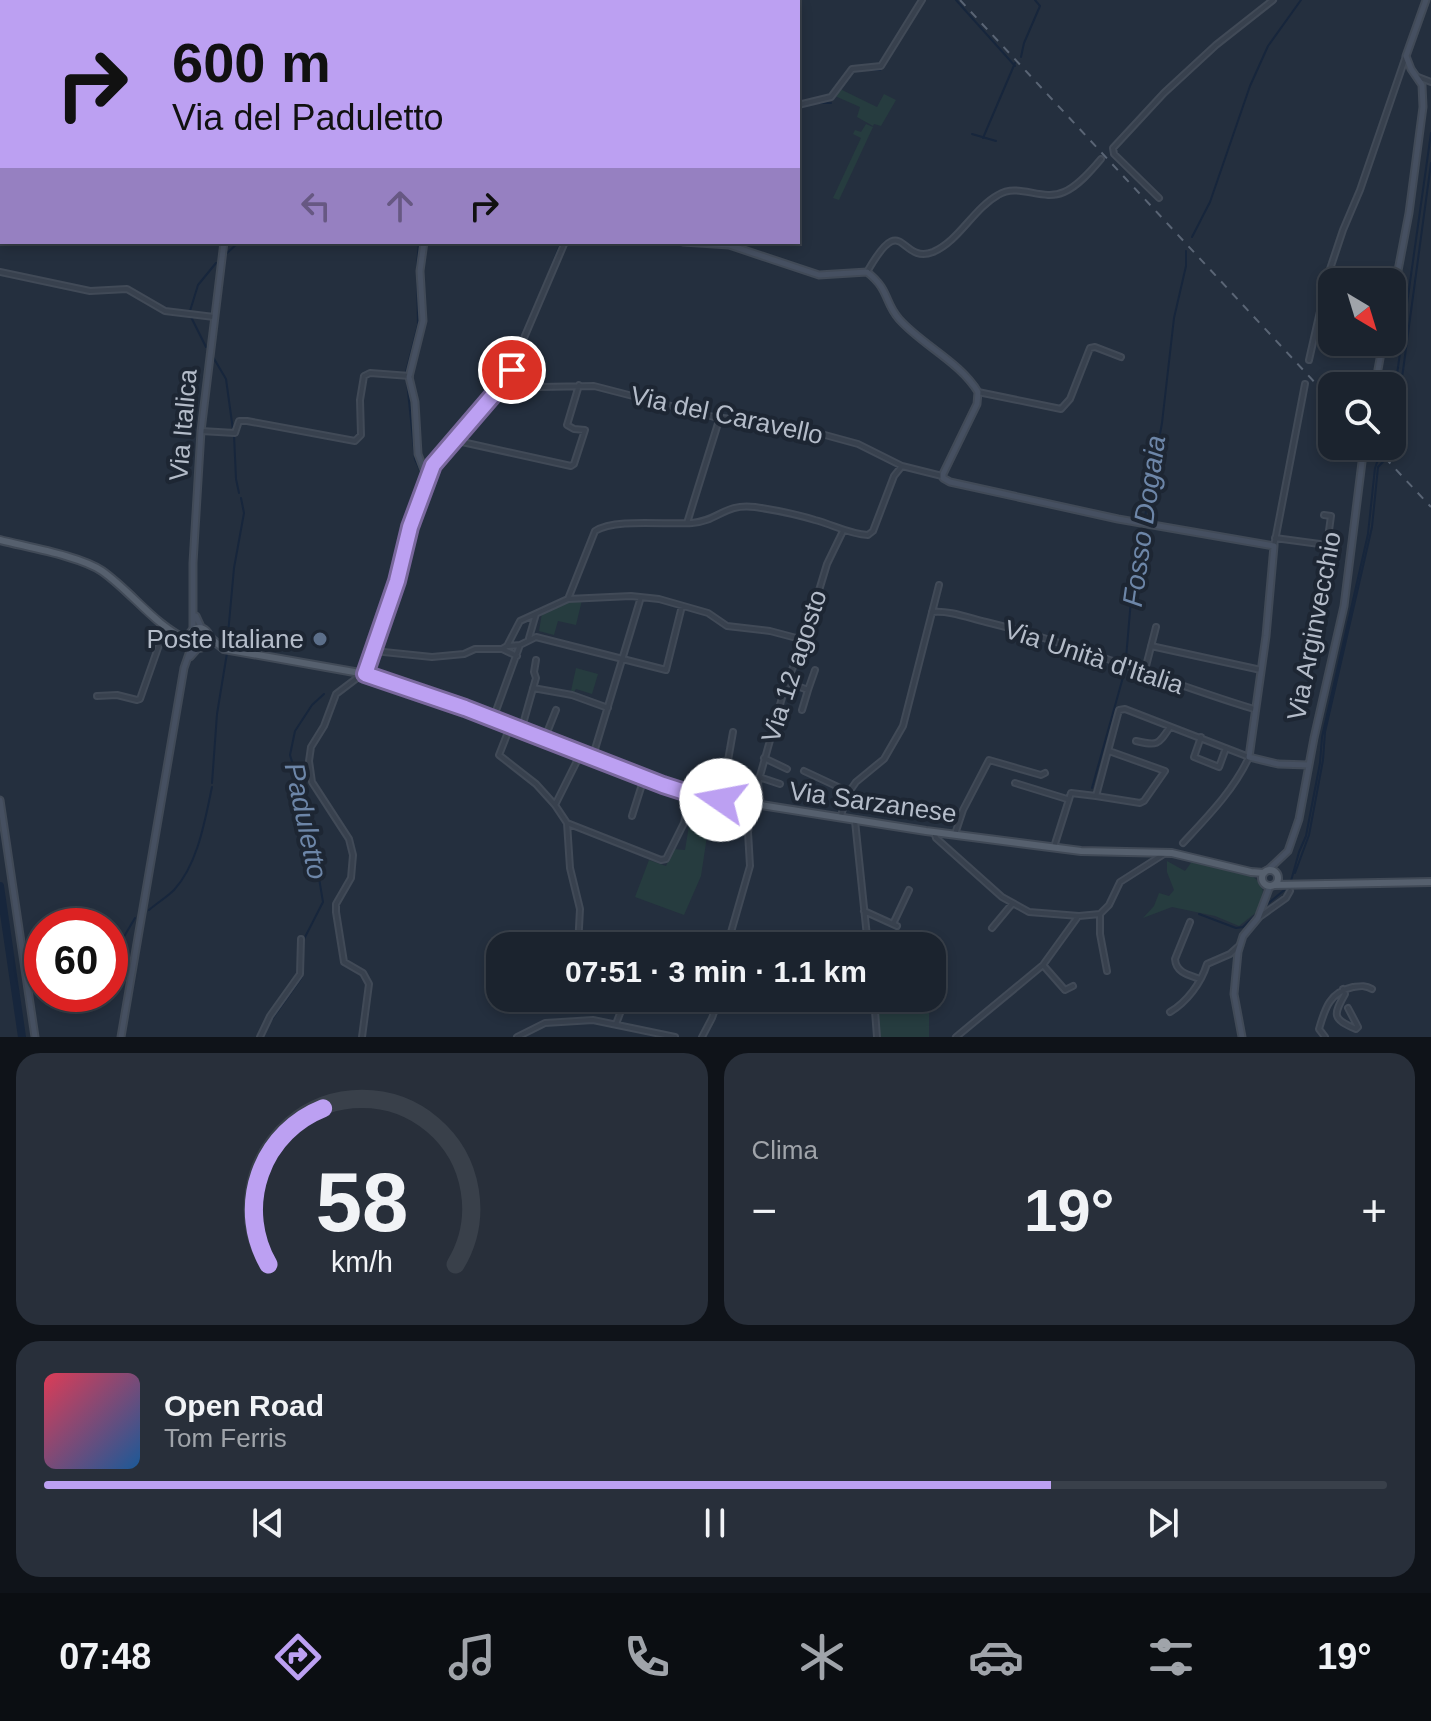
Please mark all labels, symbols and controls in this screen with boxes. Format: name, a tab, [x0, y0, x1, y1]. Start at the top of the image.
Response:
text: 600 m	[172, 31, 331, 94]
icon: right	[40, 32, 144, 136]
text: Via del Paduletto	[172, 97, 444, 138]
icon: left	[294, 184, 338, 228]
icon: ahead	[378, 184, 422, 228]
icon: right	[462, 184, 506, 228]
north arrow	[1318, 268, 1406, 356]
map controls	[1318, 268, 1406, 460]
pin	[478, 336, 546, 404]
icon: arrive	[490, 348, 534, 392]
street label: Via Italica	[163, 367, 203, 482]
button: search	[1318, 372, 1406, 460]
street label: Via del Caravello	[628, 380, 826, 450]
water label: Fosso Dogaia	[1117, 433, 1171, 609]
street label: Via Arginvecchio	[1281, 529, 1347, 723]
street label: Via 12 agosto	[755, 586, 833, 746]
street label: Via Unità d'Italia	[1001, 614, 1188, 700]
place label: Poste Italiane	[146, 624, 304, 654]
marker: Poste Italiane	[311, 630, 329, 648]
position arrow	[679, 758, 763, 842]
water label: Paduletto	[279, 760, 333, 882]
street label: Via Sarzanese	[787, 775, 959, 829]
speed limit sign: 60	[24, 908, 128, 1012]
text: 07:51 · 3 min · 1.1 km	[565, 955, 867, 988]
text: Clima	[752, 1135, 818, 1165]
text: 58	[315, 1156, 408, 1249]
text: 19°	[1024, 1177, 1115, 1244]
text: −	[752, 1186, 777, 1235]
text: +	[1361, 1186, 1387, 1235]
text: km/h	[331, 1246, 393, 1278]
text: Open Road	[164, 1389, 324, 1422]
text: Tom Ferris	[164, 1423, 287, 1453]
icon: previous	[246, 1501, 290, 1545]
icon: pause	[693, 1501, 737, 1545]
icon: next	[1141, 1501, 1185, 1545]
icon: directions	[270, 1629, 326, 1685]
icon: music	[444, 1629, 500, 1685]
icon: phone	[619, 1629, 675, 1685]
icon: climate	[794, 1629, 850, 1685]
icon: car	[968, 1629, 1024, 1685]
icon: filters	[1143, 1629, 1199, 1685]
text: 07:48	[59, 1636, 151, 1677]
text: 19°	[1317, 1636, 1372, 1677]

